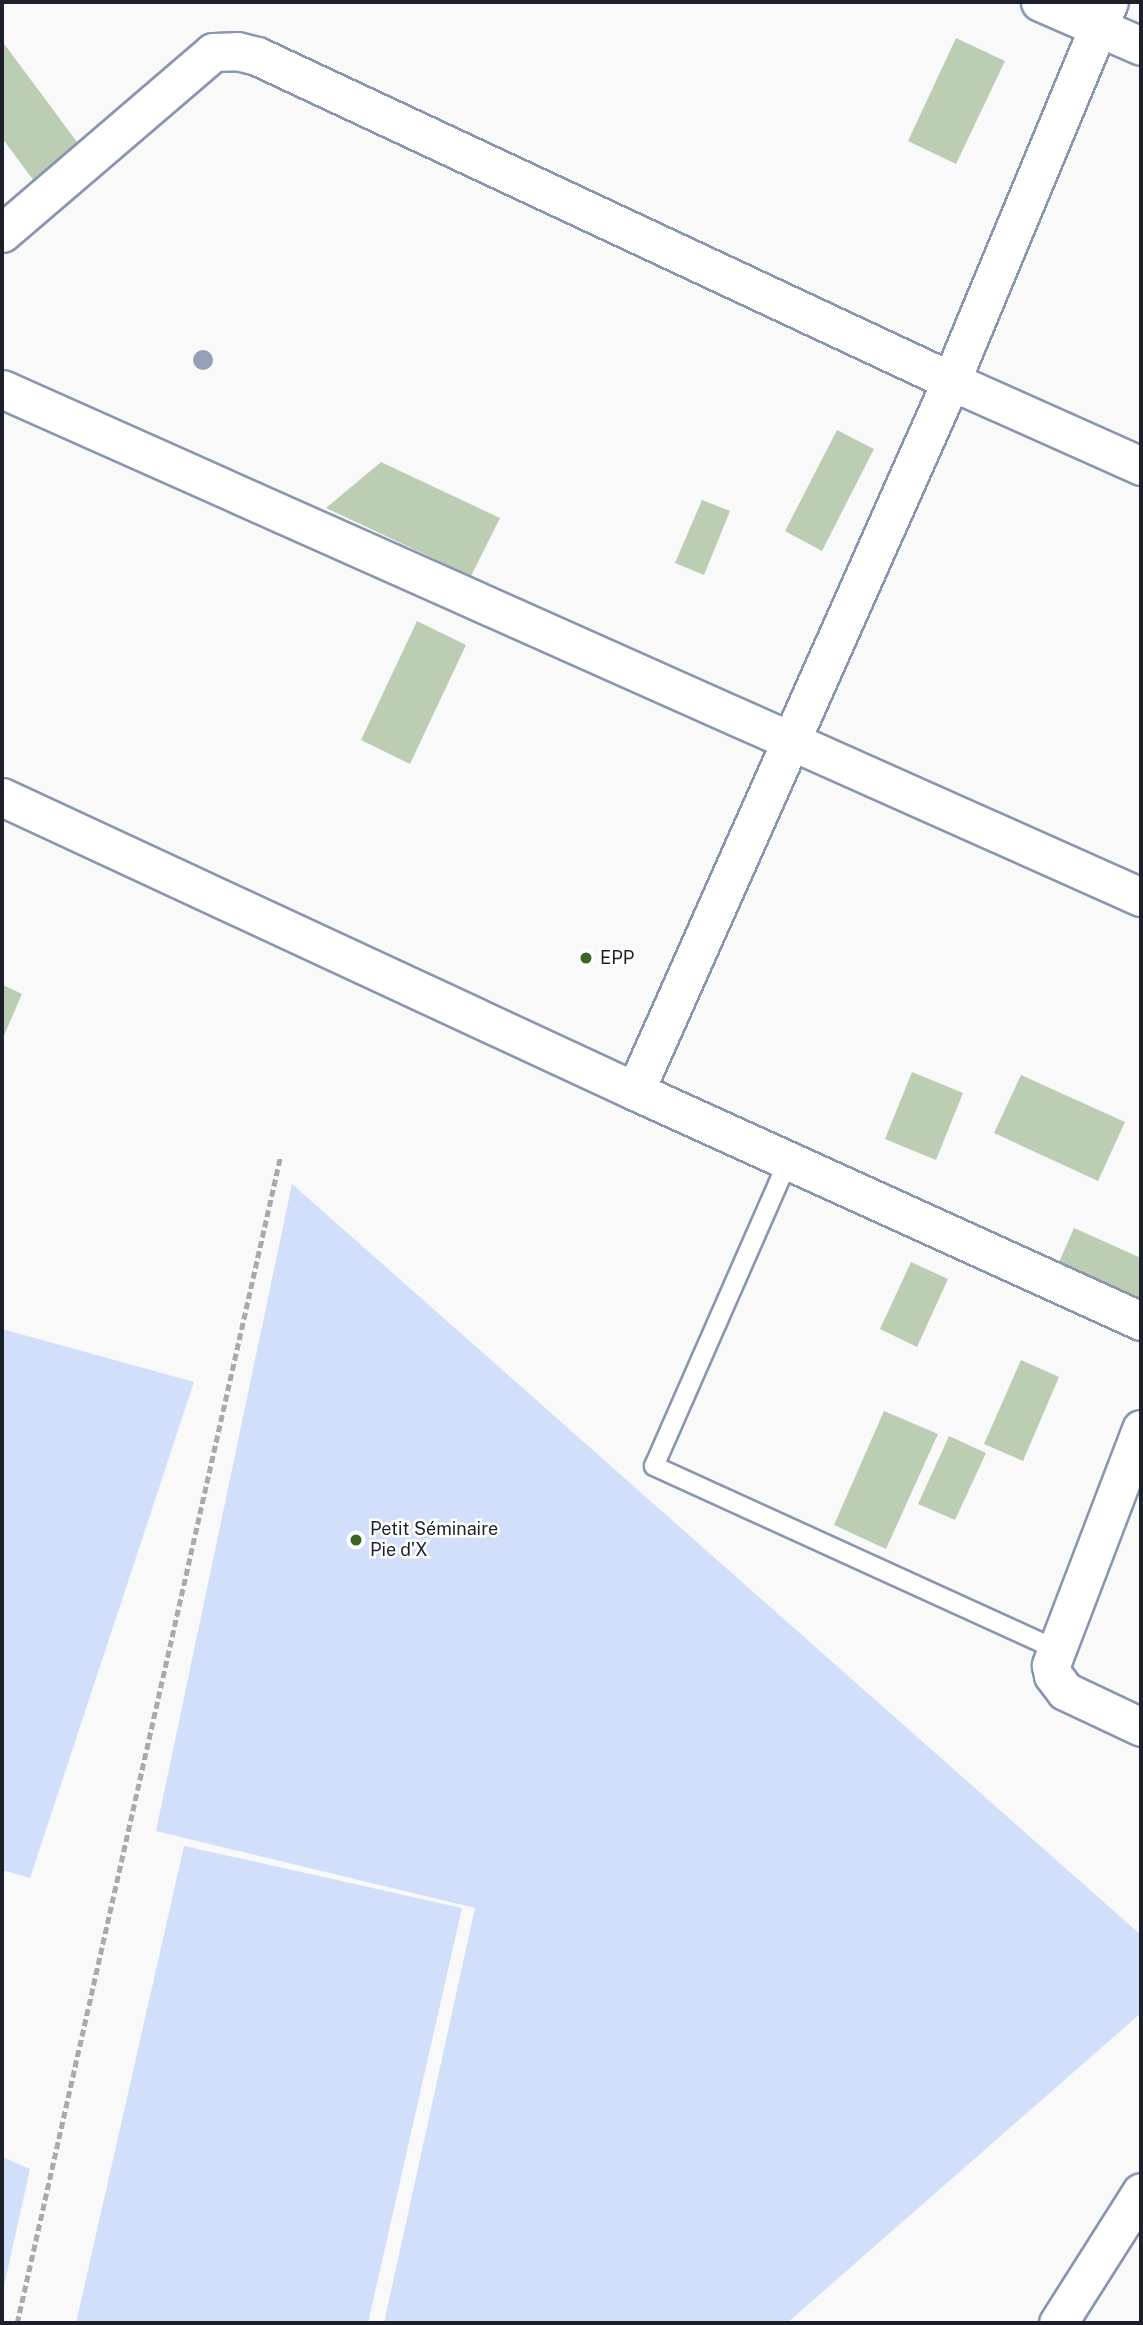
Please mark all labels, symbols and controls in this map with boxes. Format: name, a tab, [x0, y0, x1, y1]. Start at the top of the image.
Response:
place label: EPP	[600, 947, 634, 969]
marker: EPP	[578, 950, 594, 966]
place label: Petit Séminaire Pie d'X	[370, 1519, 498, 1562]
marker: Petit Séminaire Pie d'X	[348, 1532, 364, 1548]

